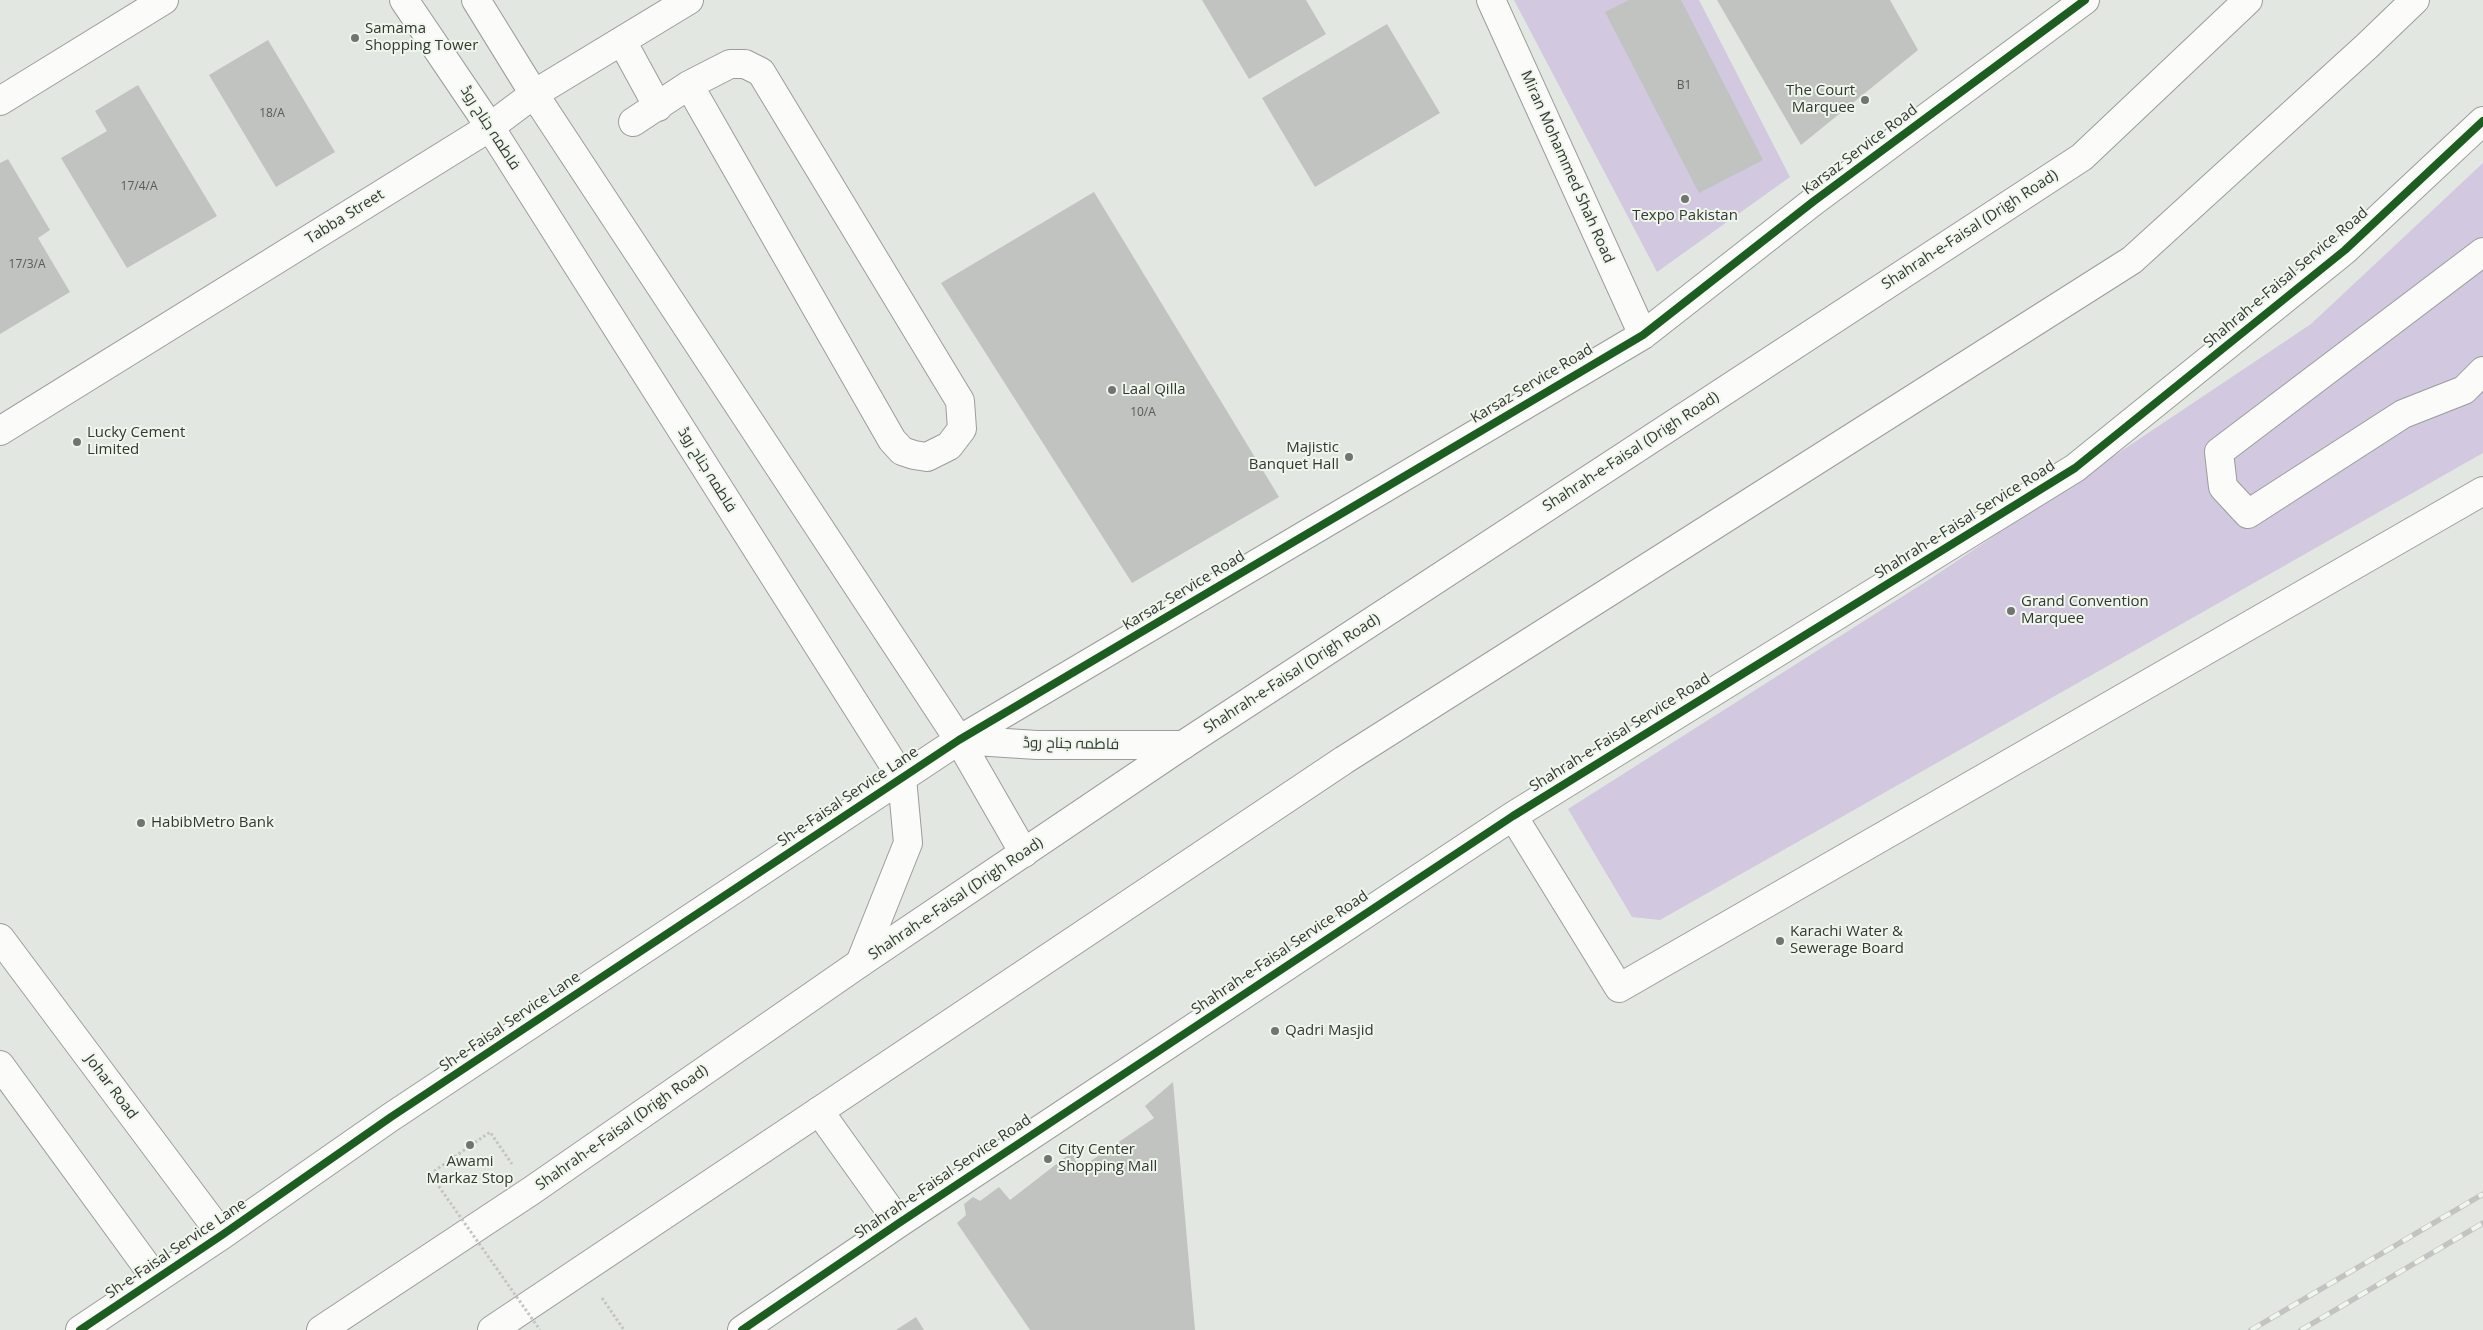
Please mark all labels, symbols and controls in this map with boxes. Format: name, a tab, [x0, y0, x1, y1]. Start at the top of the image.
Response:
place label: Samama Shopping Tower	[365, 20, 478, 55]
marker: Samama Shopping Tower	[349, 32, 361, 44]
street label: Miran Mohammed Shah Road	[1516, 68, 1618, 266]
house number: B1	[1677, 79, 1691, 93]
place label: The Court Marquee	[1786, 82, 1855, 117]
street label: فاطمہ جناح روڈ	[456, 83, 524, 173]
marker: The Court Marquee	[1859, 94, 1871, 106]
street label: Karsaz Service Road	[1799, 101, 1921, 199]
house number: 18/A	[259, 107, 285, 121]
street label: Shahrah-e-Faisal (Drigh Road)	[1879, 166, 2061, 294]
house number: 17/4/A	[121, 180, 157, 194]
street label: Tabba Street	[302, 186, 388, 248]
marker: Texpo Pakistan	[1679, 193, 1691, 205]
street label: Shahrah-e-Faisal Service Road	[2200, 204, 2372, 352]
place label: Texpo Pakistan	[1632, 207, 1738, 225]
house number: 17/3/A	[9, 258, 45, 272]
street label: Karsaz Service Road	[1468, 340, 1596, 428]
place label: Laal Qilla	[1122, 381, 1186, 399]
marker: Laal Qilla	[1106, 384, 1118, 396]
street label: Shahrah-e-Faisal (Drigh Road)	[1540, 388, 1722, 516]
house number: 10/A	[1130, 406, 1156, 420]
place label: Lucky Cement Limited	[87, 424, 185, 459]
street label: فاطمہ جناح روڈ	[674, 424, 740, 516]
marker: Lucky Cement Limited	[71, 436, 83, 448]
place label: Majistic Banquet Hall	[1249, 439, 1339, 474]
marker: Majistic Banquet Hall	[1343, 451, 1355, 463]
street label: Shahrah-e-Faisal Service Road	[1872, 457, 2058, 583]
street label: Karsaz Service Road	[1120, 547, 1248, 635]
place label: Grand Convention Marquee	[2021, 593, 2149, 628]
marker: Grand Convention Marquee	[2005, 605, 2017, 617]
street label: Shahrah-e-Faisal (Drigh Road)	[1201, 610, 1383, 738]
street label: Shahrah-e-Faisal Service Road	[1527, 670, 1713, 796]
street label: فاطمہ جناح روڈ	[1023, 734, 1119, 754]
street label: Sh-e-Faisal Service Lane	[774, 743, 922, 851]
place label: HabibMetro Bank	[151, 814, 274, 832]
marker: HabibMetro Bank	[135, 817, 147, 829]
street label: Shahrah-e-Faisal (Drigh Road)	[865, 834, 1047, 964]
street label: Shahrah-e-Faisal Service Road	[1188, 887, 1372, 1019]
place label: Karachi Water & Sewerage Board	[1790, 923, 1904, 958]
marker: Karachi Water & Sewerage Board	[1774, 935, 1786, 947]
street label: Sh-e-Faisal Service Lane	[436, 968, 584, 1076]
place label: Qadri Masjid	[1285, 1022, 1374, 1040]
marker: Qadri Masjid	[1269, 1025, 1281, 1037]
street label: Johar Road	[81, 1051, 141, 1123]
street label: Shahrah-e-Faisal (Drigh Road)	[532, 1061, 712, 1195]
street label: Shahrah-e-Faisal Service Road	[851, 1111, 1035, 1243]
marker: Awami Markaz Stop	[464, 1139, 476, 1151]
place label: City Center Shopping Mall	[1058, 1141, 1157, 1176]
place label: Awami Markaz Stop	[427, 1153, 513, 1188]
marker: City Center Shopping Mall	[1042, 1153, 1054, 1165]
street label: Sh-e-Faisal Service Lane	[102, 1195, 250, 1303]

